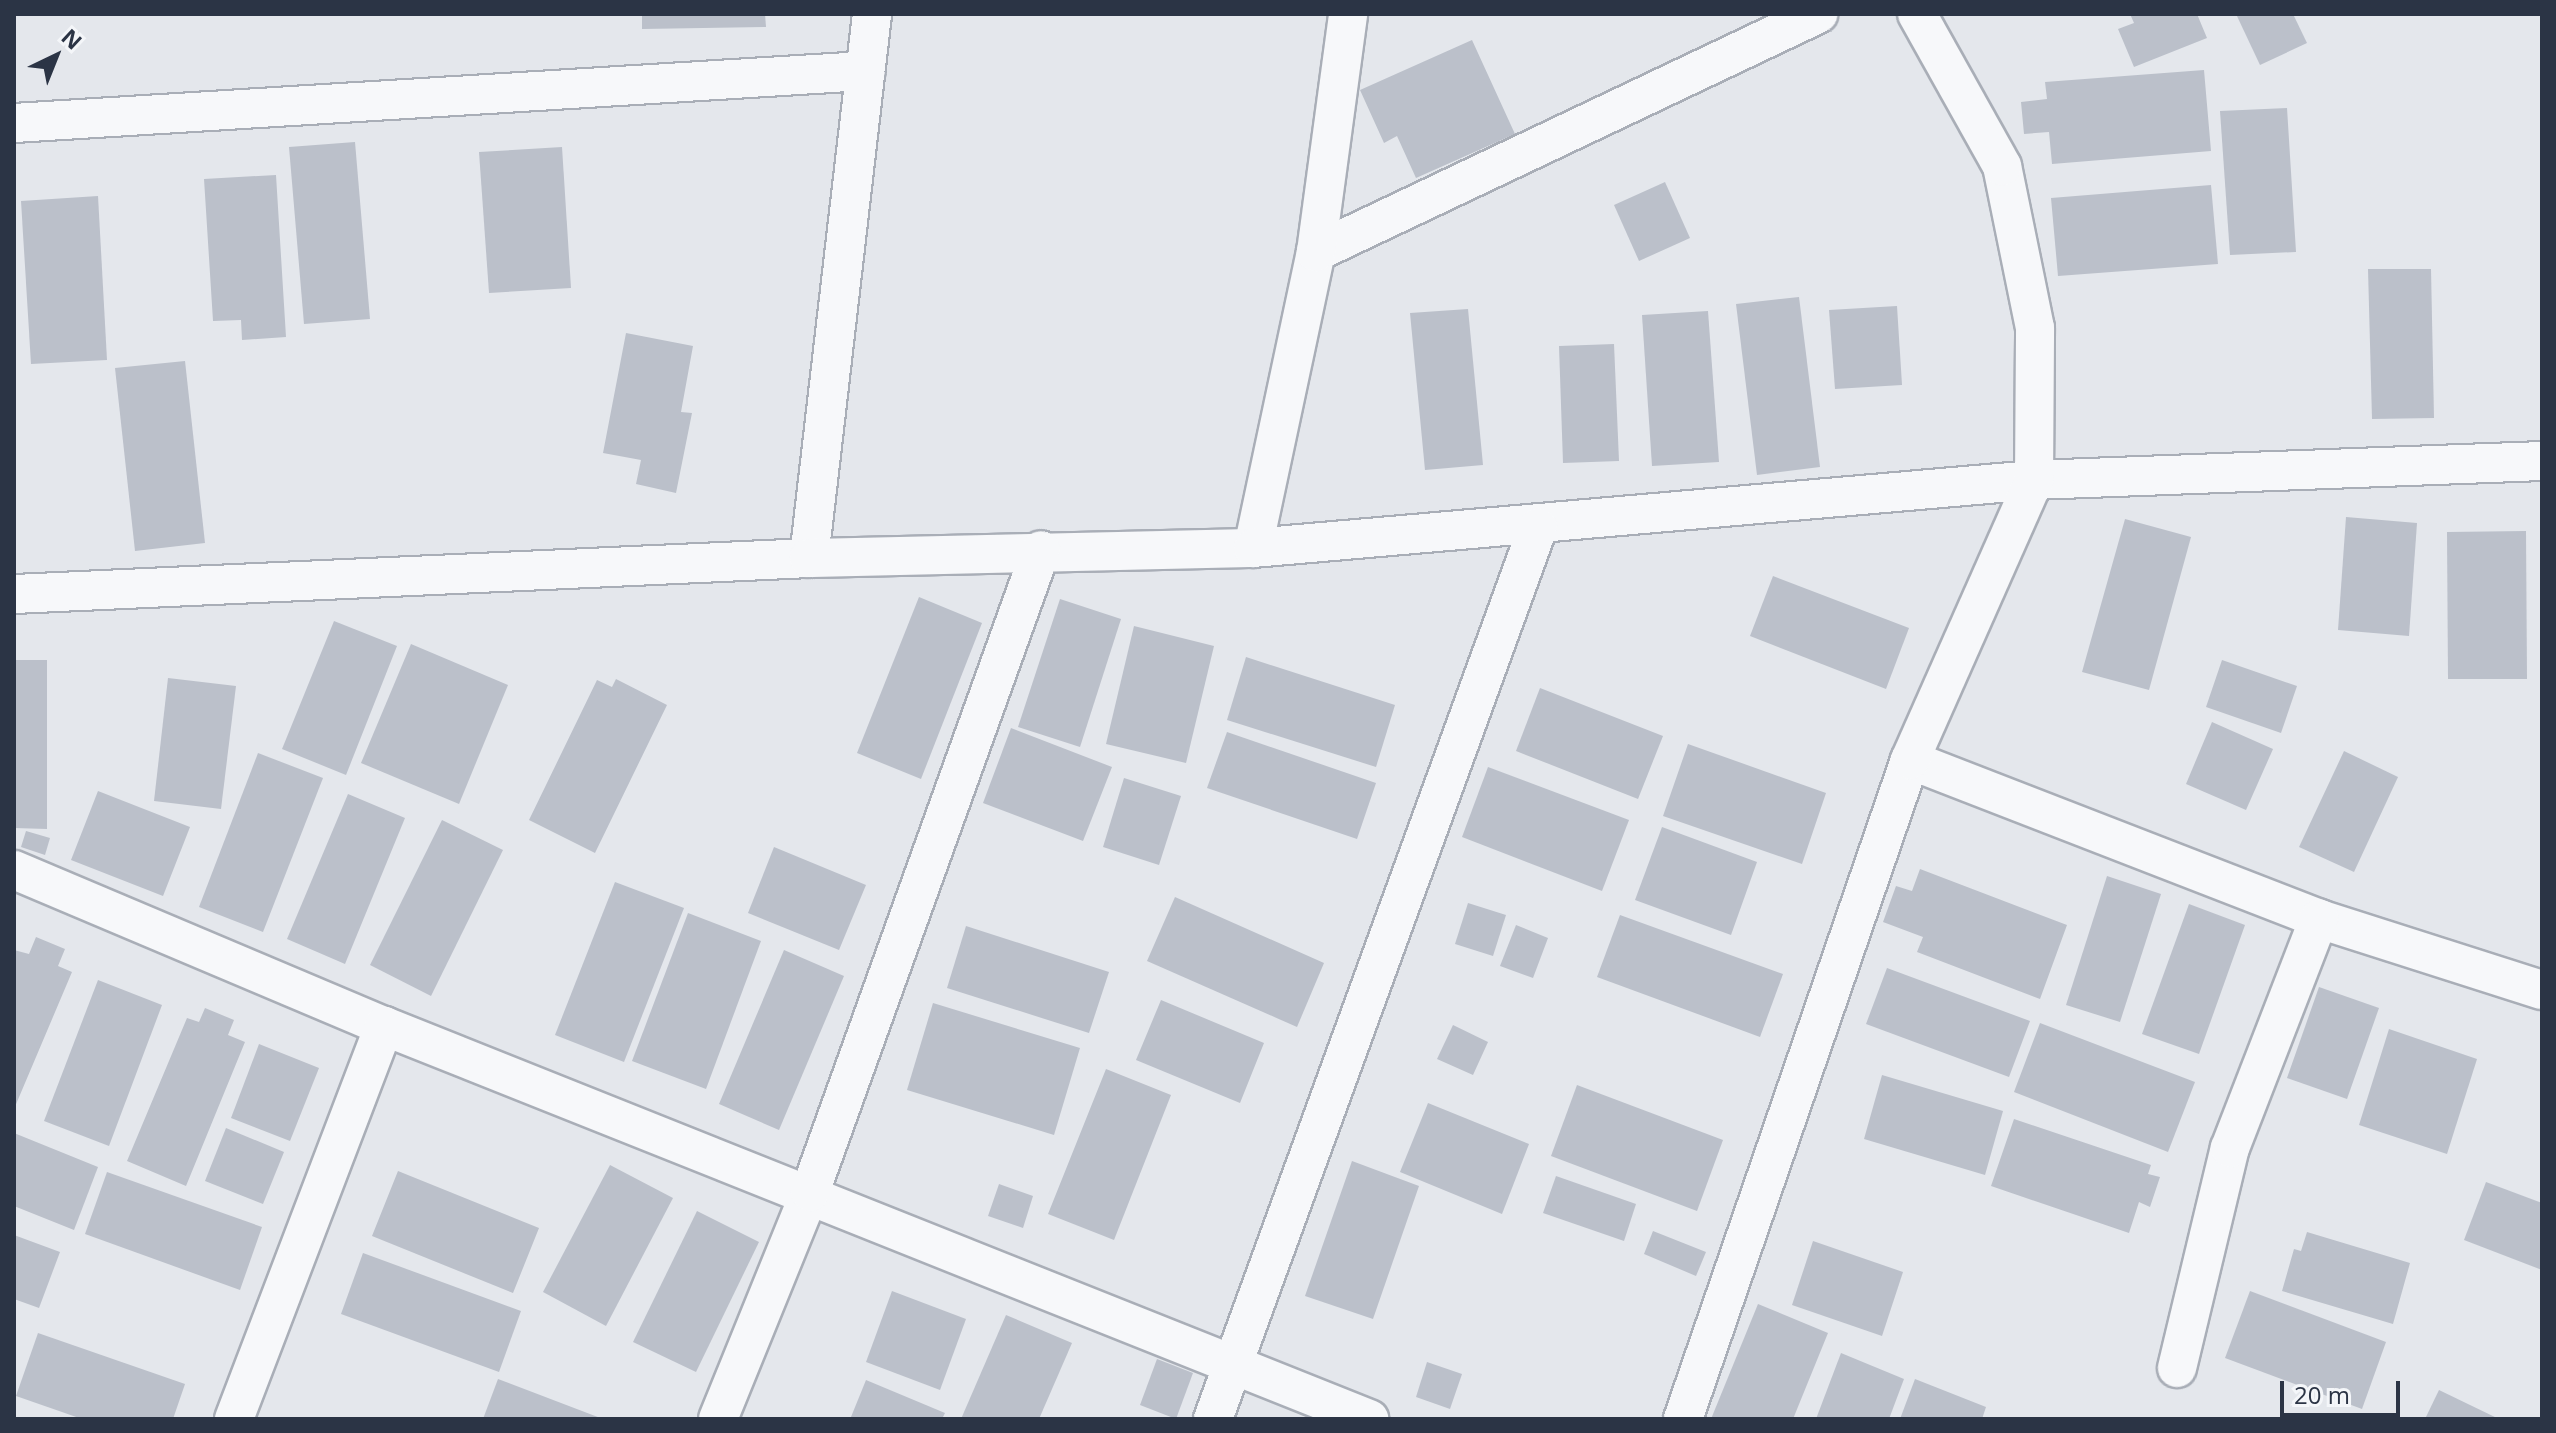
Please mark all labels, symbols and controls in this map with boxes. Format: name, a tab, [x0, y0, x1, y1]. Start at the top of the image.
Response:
north arrow	[16, 16, 96, 96]
text: N	[56, 21, 89, 56]
scale bar	[2284, 1365, 2404, 1415]
text: 20 m	[2294, 1378, 2350, 1411]

